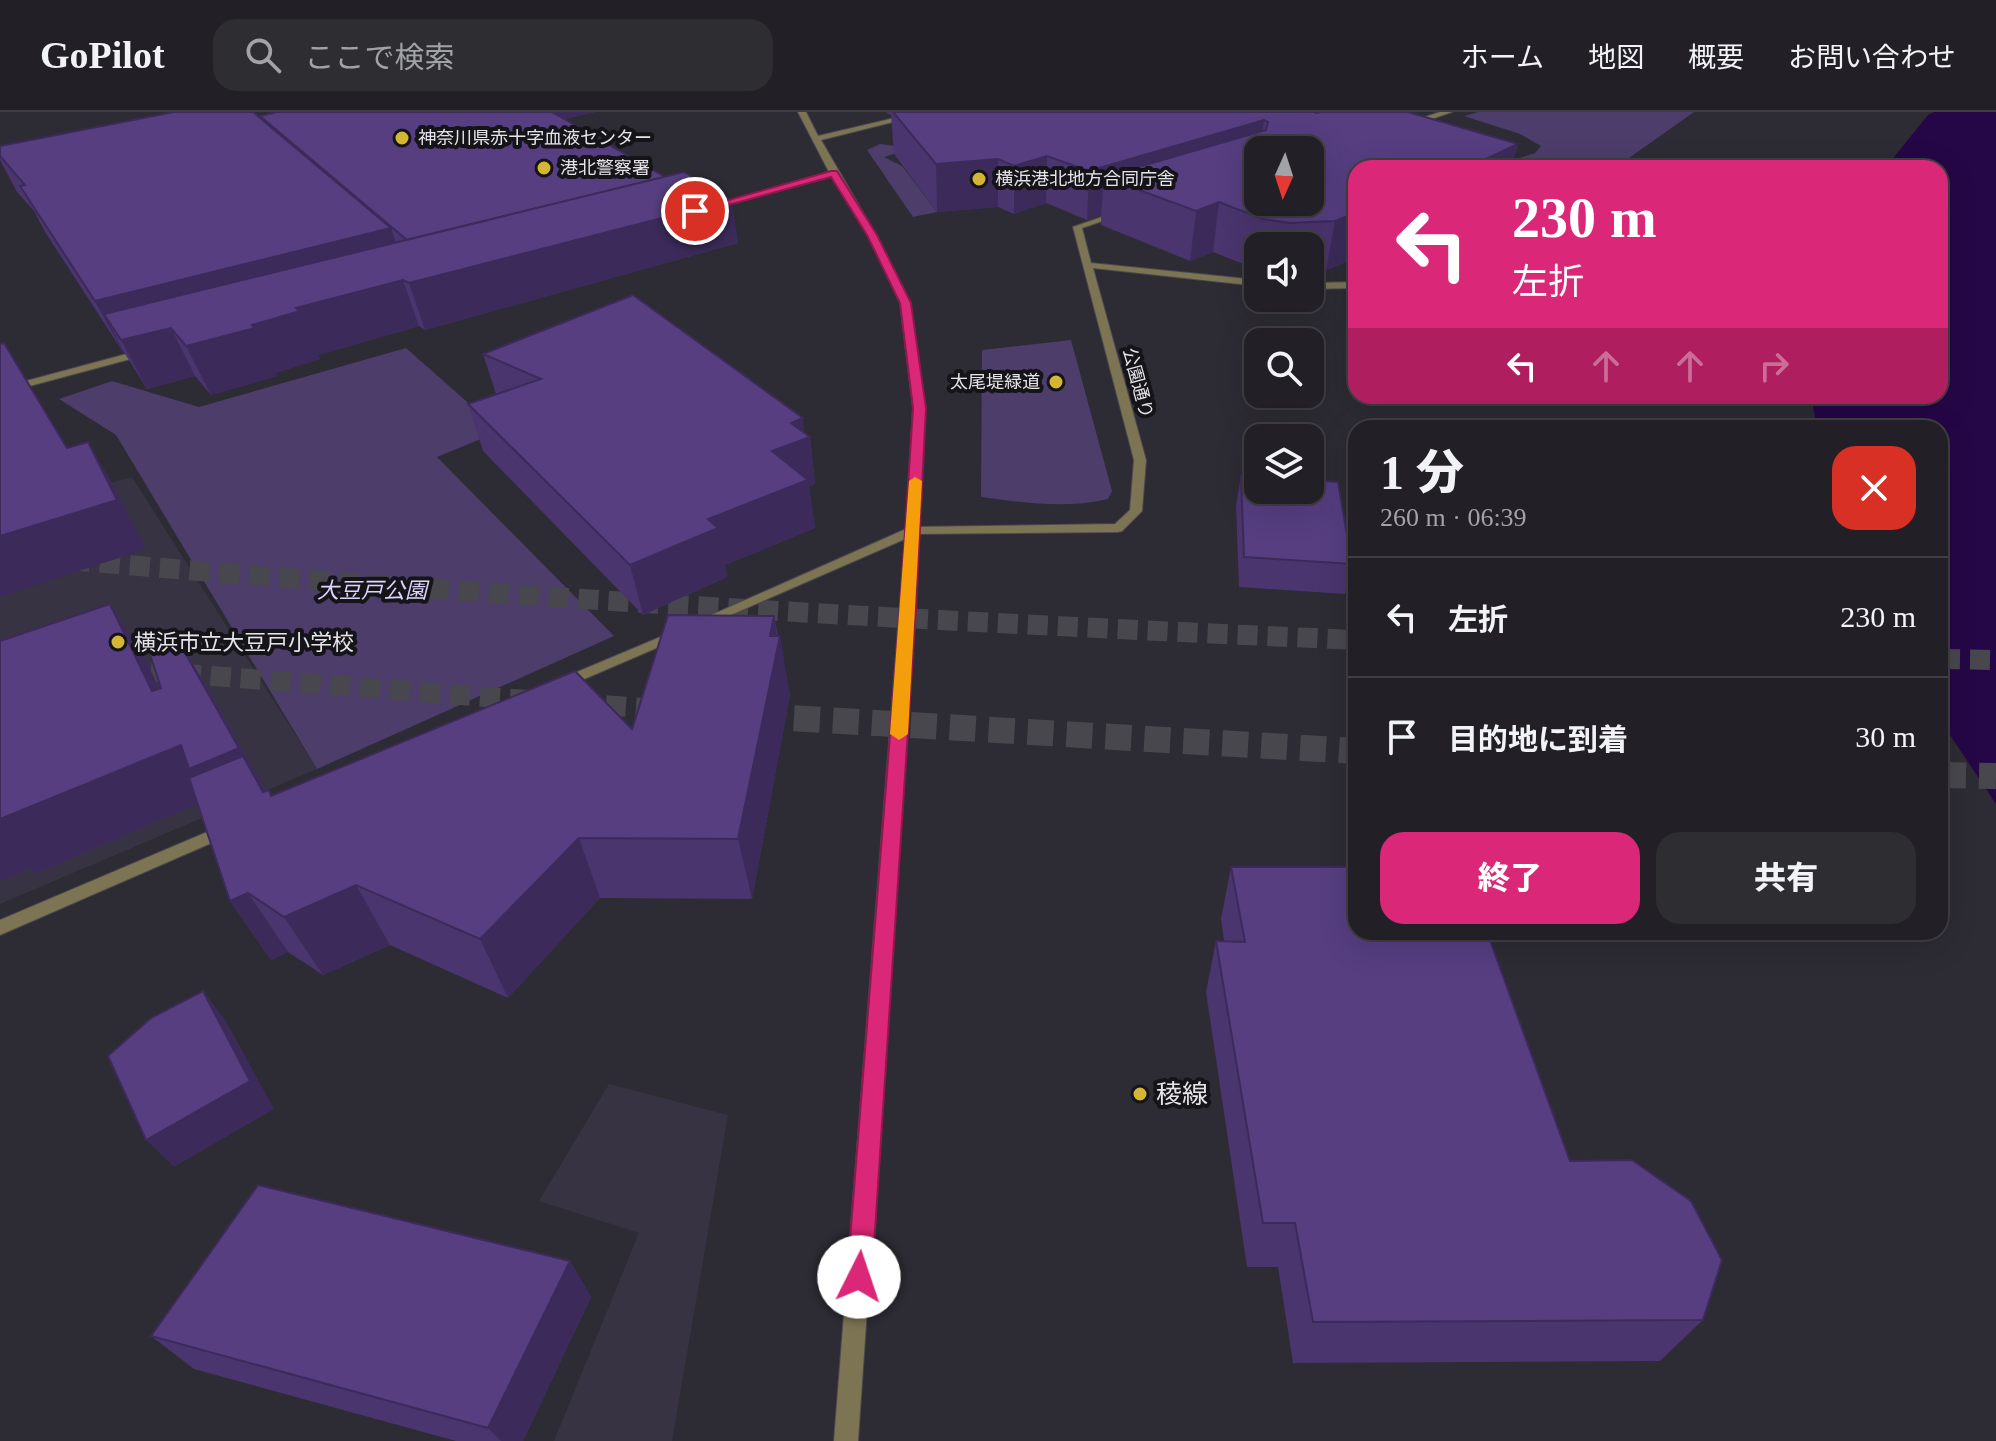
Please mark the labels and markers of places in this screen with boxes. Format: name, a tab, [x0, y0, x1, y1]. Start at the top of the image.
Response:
place label: 神奈川県赤十字血液センター	[418, 128, 652, 148]
marker: 神奈川県赤十字血液センター	[393, 129, 411, 147]
place label: 港北警察署	[560, 158, 650, 178]
marker: 港北警察署	[535, 159, 553, 177]
place label: 横浜港北地方合同庁舎	[995, 169, 1175, 189]
marker: 横浜港北地方合同庁舎	[970, 170, 988, 188]
pin	[661, 177, 729, 245]
place label: 太尾堤緑道	[950, 372, 1040, 392]
marker: 太尾堤緑道	[1047, 373, 1065, 391]
place label: 横浜市立大豆戸小学校	[134, 630, 354, 655]
marker: 横浜市立大豆戸小学校	[109, 633, 127, 651]
place label: 稜線	[1156, 1080, 1208, 1109]
marker: 稜線	[1131, 1085, 1149, 1103]

